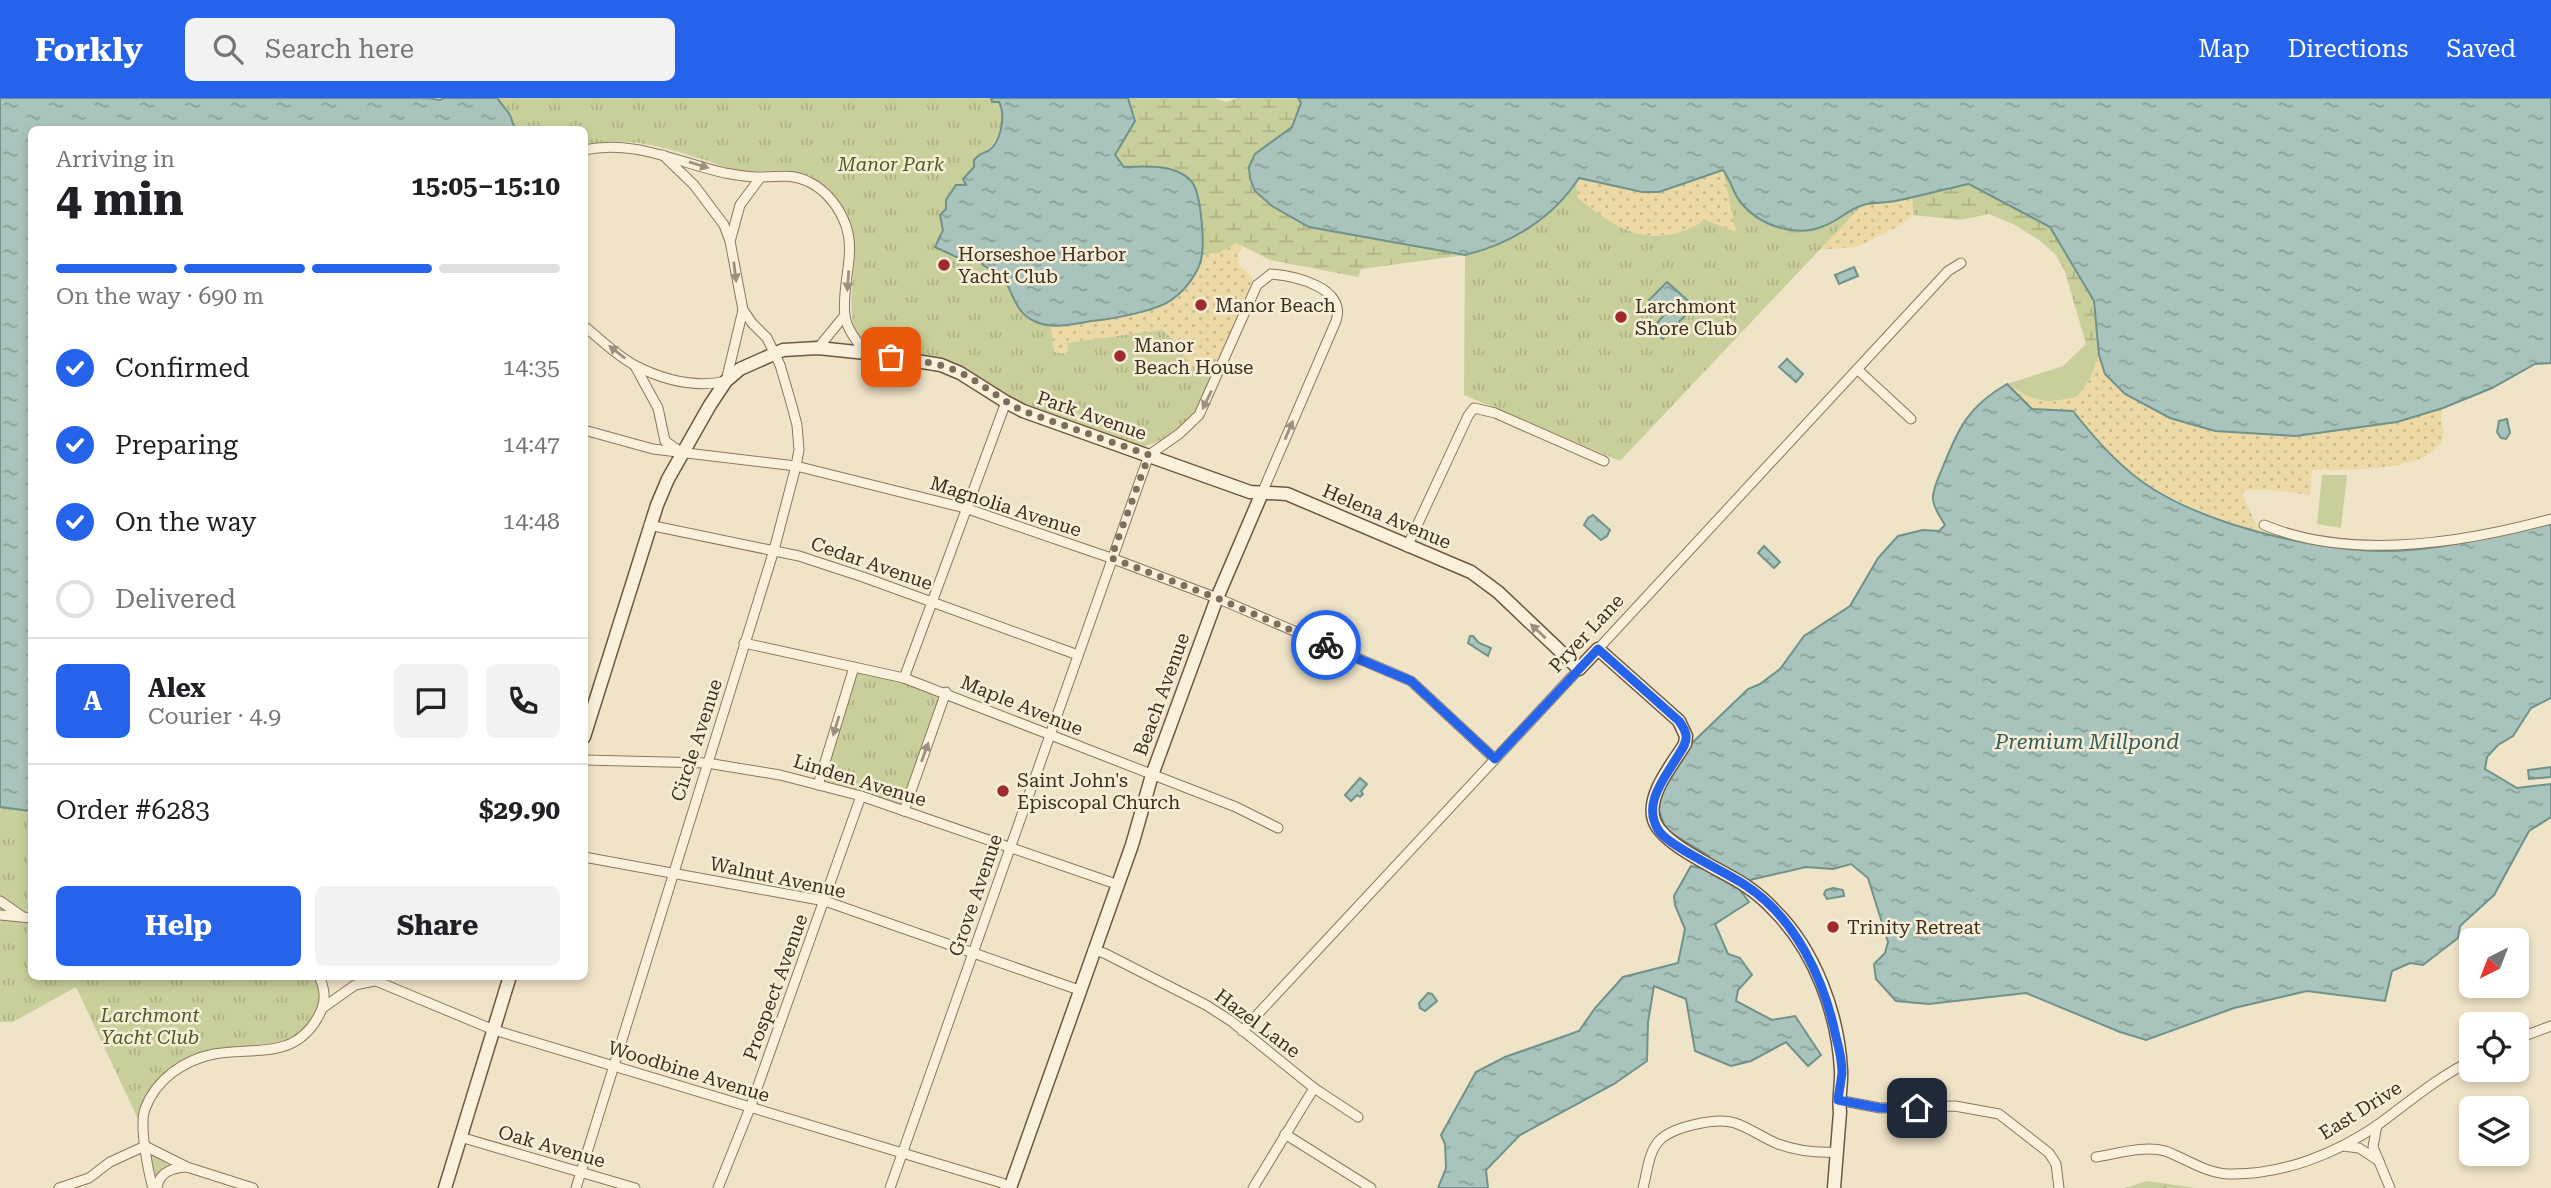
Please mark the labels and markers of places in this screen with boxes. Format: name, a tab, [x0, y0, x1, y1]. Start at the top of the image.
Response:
place label: Horseshoe Harbor Yacht Club	[958, 243, 1126, 288]
marker: Horseshoe Harbor Yacht Club	[936, 257, 952, 273]
place label: Manor Beach	[1215, 294, 1336, 317]
place label: Larchmont Shore Club	[1635, 295, 1737, 340]
marker: Manor Beach	[1193, 297, 1209, 313]
marker: Larchmont Shore Club	[1613, 309, 1629, 325]
pin	[861, 327, 921, 387]
place label: Manor Beach House	[1134, 334, 1253, 379]
marker: Manor Beach House	[1112, 348, 1128, 364]
place label: Saint John's Episcopal Church	[1017, 769, 1180, 814]
marker: Saint John's Episcopal Church	[995, 783, 1011, 799]
place label: Trinity Retreat	[1847, 916, 1981, 939]
marker: Trinity Retreat	[1825, 919, 1841, 935]
pin	[1887, 1078, 1947, 1138]

